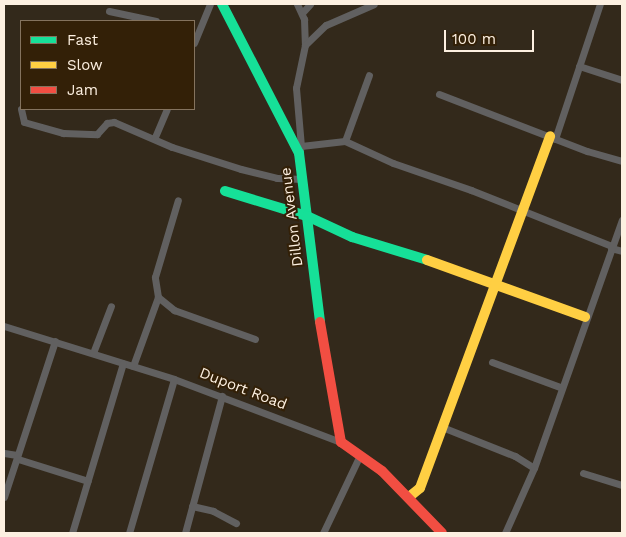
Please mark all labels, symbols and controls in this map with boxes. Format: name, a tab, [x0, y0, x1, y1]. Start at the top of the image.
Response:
legend	[20, 20, 195, 110]
scale bar	[446, 20, 536, 52]
text: 100 m	[452, 30, 496, 48]
text: Fast	[67, 31, 98, 49]
text: Slow	[67, 56, 103, 74]
text: Jam	[67, 81, 98, 99]
street label: Dillon Avenue	[277, 166, 307, 268]
street label: Duport Road	[197, 364, 289, 414]

